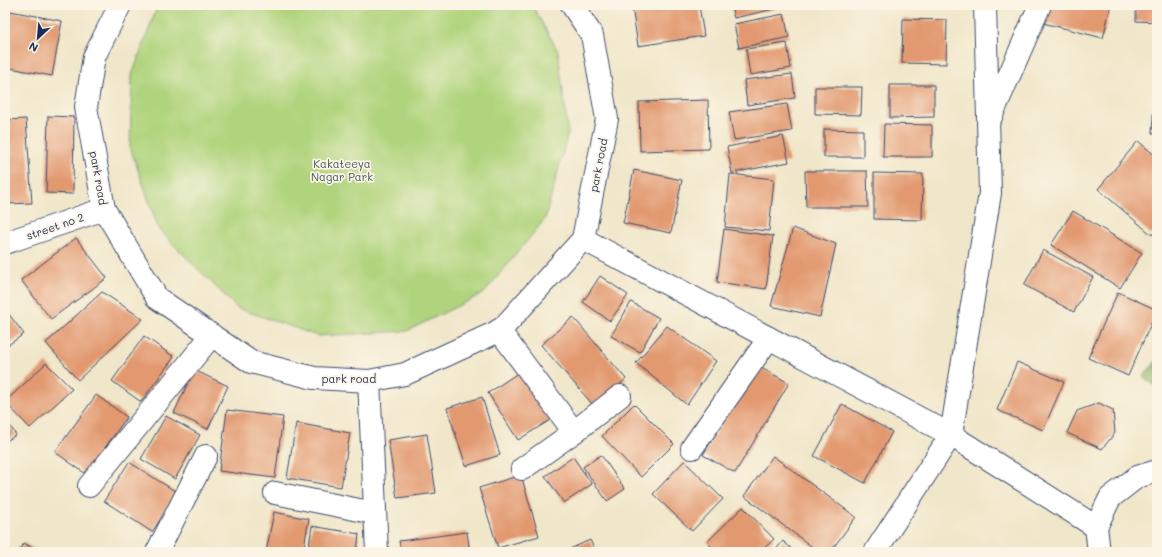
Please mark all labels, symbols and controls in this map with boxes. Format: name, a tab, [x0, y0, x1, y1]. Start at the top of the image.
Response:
north arrow	[18, 18, 58, 58]
text: N	[26, 39, 40, 56]
street label: park road	[585, 137, 611, 193]
street label: park road	[87, 150, 111, 206]
park label: Kakateeya Nagar Park	[311, 156, 373, 184]
street label: street no 2	[24, 209, 86, 243]
street label: park road	[322, 371, 376, 386]

